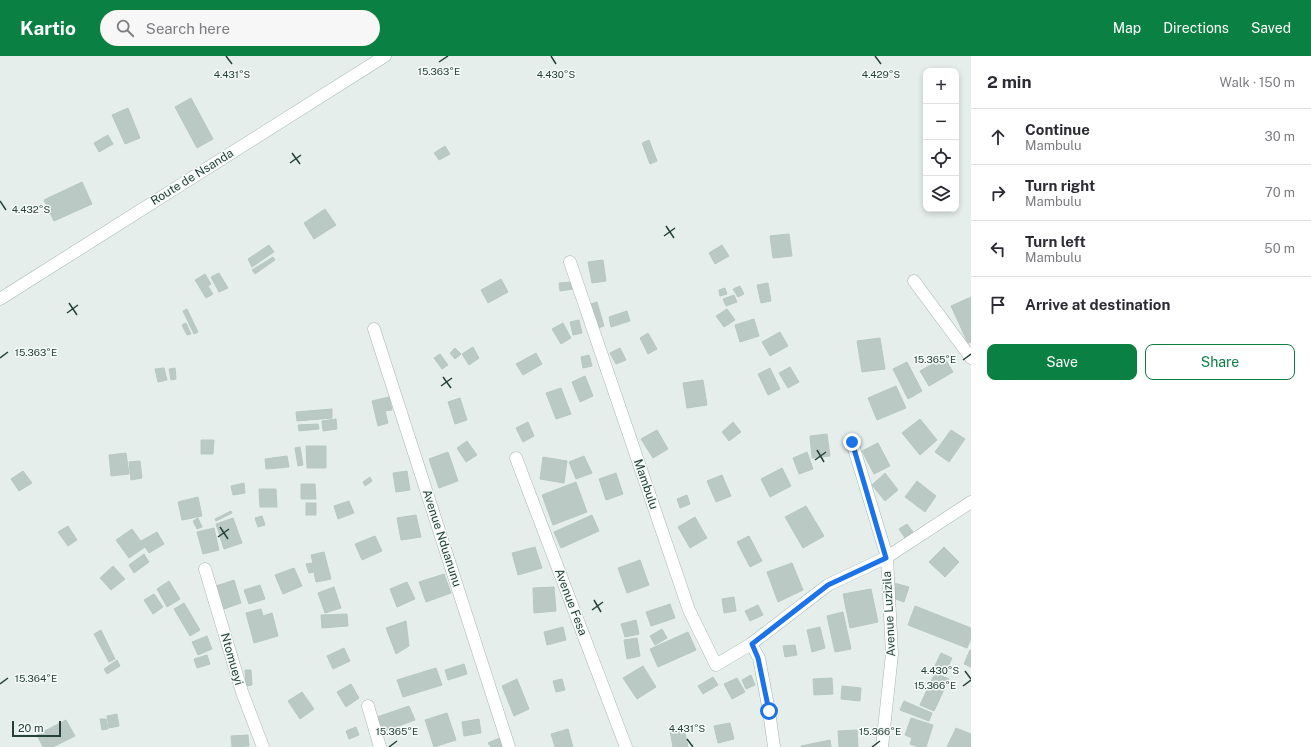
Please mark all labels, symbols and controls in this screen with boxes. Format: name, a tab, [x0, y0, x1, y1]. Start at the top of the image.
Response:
search box	[100, 10, 380, 46]
text: Kartio	[20, 17, 76, 39]
icon: search	[114, 17, 136, 39]
text: Search here	[146, 20, 230, 37]
text: Map	[1113, 20, 1141, 36]
text: Directions	[1163, 20, 1229, 36]
text: Saved	[1251, 20, 1291, 36]
text: 15.363°E	[418, 65, 460, 77]
text: 4.431°S	[214, 68, 251, 80]
text: 4.430°S	[537, 68, 576, 80]
text: 4.429°S	[862, 68, 900, 80]
map controls	[923, 68, 959, 212]
button: +	[923, 68, 959, 104]
text: 2 min	[987, 72, 1032, 92]
text: Walk · 150 m	[1220, 75, 1295, 90]
button: −	[923, 104, 959, 140]
text: Continue	[1025, 121, 1090, 138]
icon: ahead	[987, 126, 1009, 148]
text: 30 m	[1265, 129, 1295, 144]
text: Mambulu	[1025, 138, 1082, 153]
button: locate	[923, 140, 959, 176]
street label: Route de Nsanda	[148, 146, 236, 208]
button: layers	[923, 176, 959, 212]
text: Turn right	[1025, 177, 1095, 194]
icon: right	[987, 182, 1009, 204]
text: 70 m	[1265, 185, 1295, 200]
text: Mambulu	[1025, 194, 1082, 209]
text: 4.432°S	[12, 203, 50, 215]
text: Turn left	[1025, 233, 1086, 250]
icon: left	[987, 238, 1009, 260]
text: 50 m	[1264, 241, 1295, 256]
text: Mambulu	[1025, 250, 1082, 265]
icon: arrive	[987, 294, 1009, 316]
text: Arrive at destination	[1025, 296, 1170, 313]
button: Save	[987, 344, 1137, 380]
button: Share	[1145, 344, 1295, 380]
text: 15.363°E	[15, 346, 57, 358]
text: 15.365°E	[914, 353, 956, 365]
route end	[843, 433, 861, 451]
street label: Mambulu	[631, 457, 661, 511]
street label: Avenue Nduanunu	[420, 488, 464, 589]
street label: Avenue Fesa	[552, 567, 590, 637]
street label: Avenue Luzizila	[880, 571, 898, 657]
street label: Ntomueyi	[218, 631, 246, 687]
text: 4.430°S	[921, 664, 960, 676]
text: 15.364°E	[15, 672, 57, 684]
text: 15.366°E	[914, 679, 956, 691]
route start	[760, 702, 778, 720]
scale bar	[12, 719, 61, 738]
text: 20 m	[18, 722, 43, 734]
text: 4.431°S	[669, 722, 706, 734]
text: 15.365°E	[376, 725, 418, 737]
text: 15.366°E	[859, 725, 901, 737]

